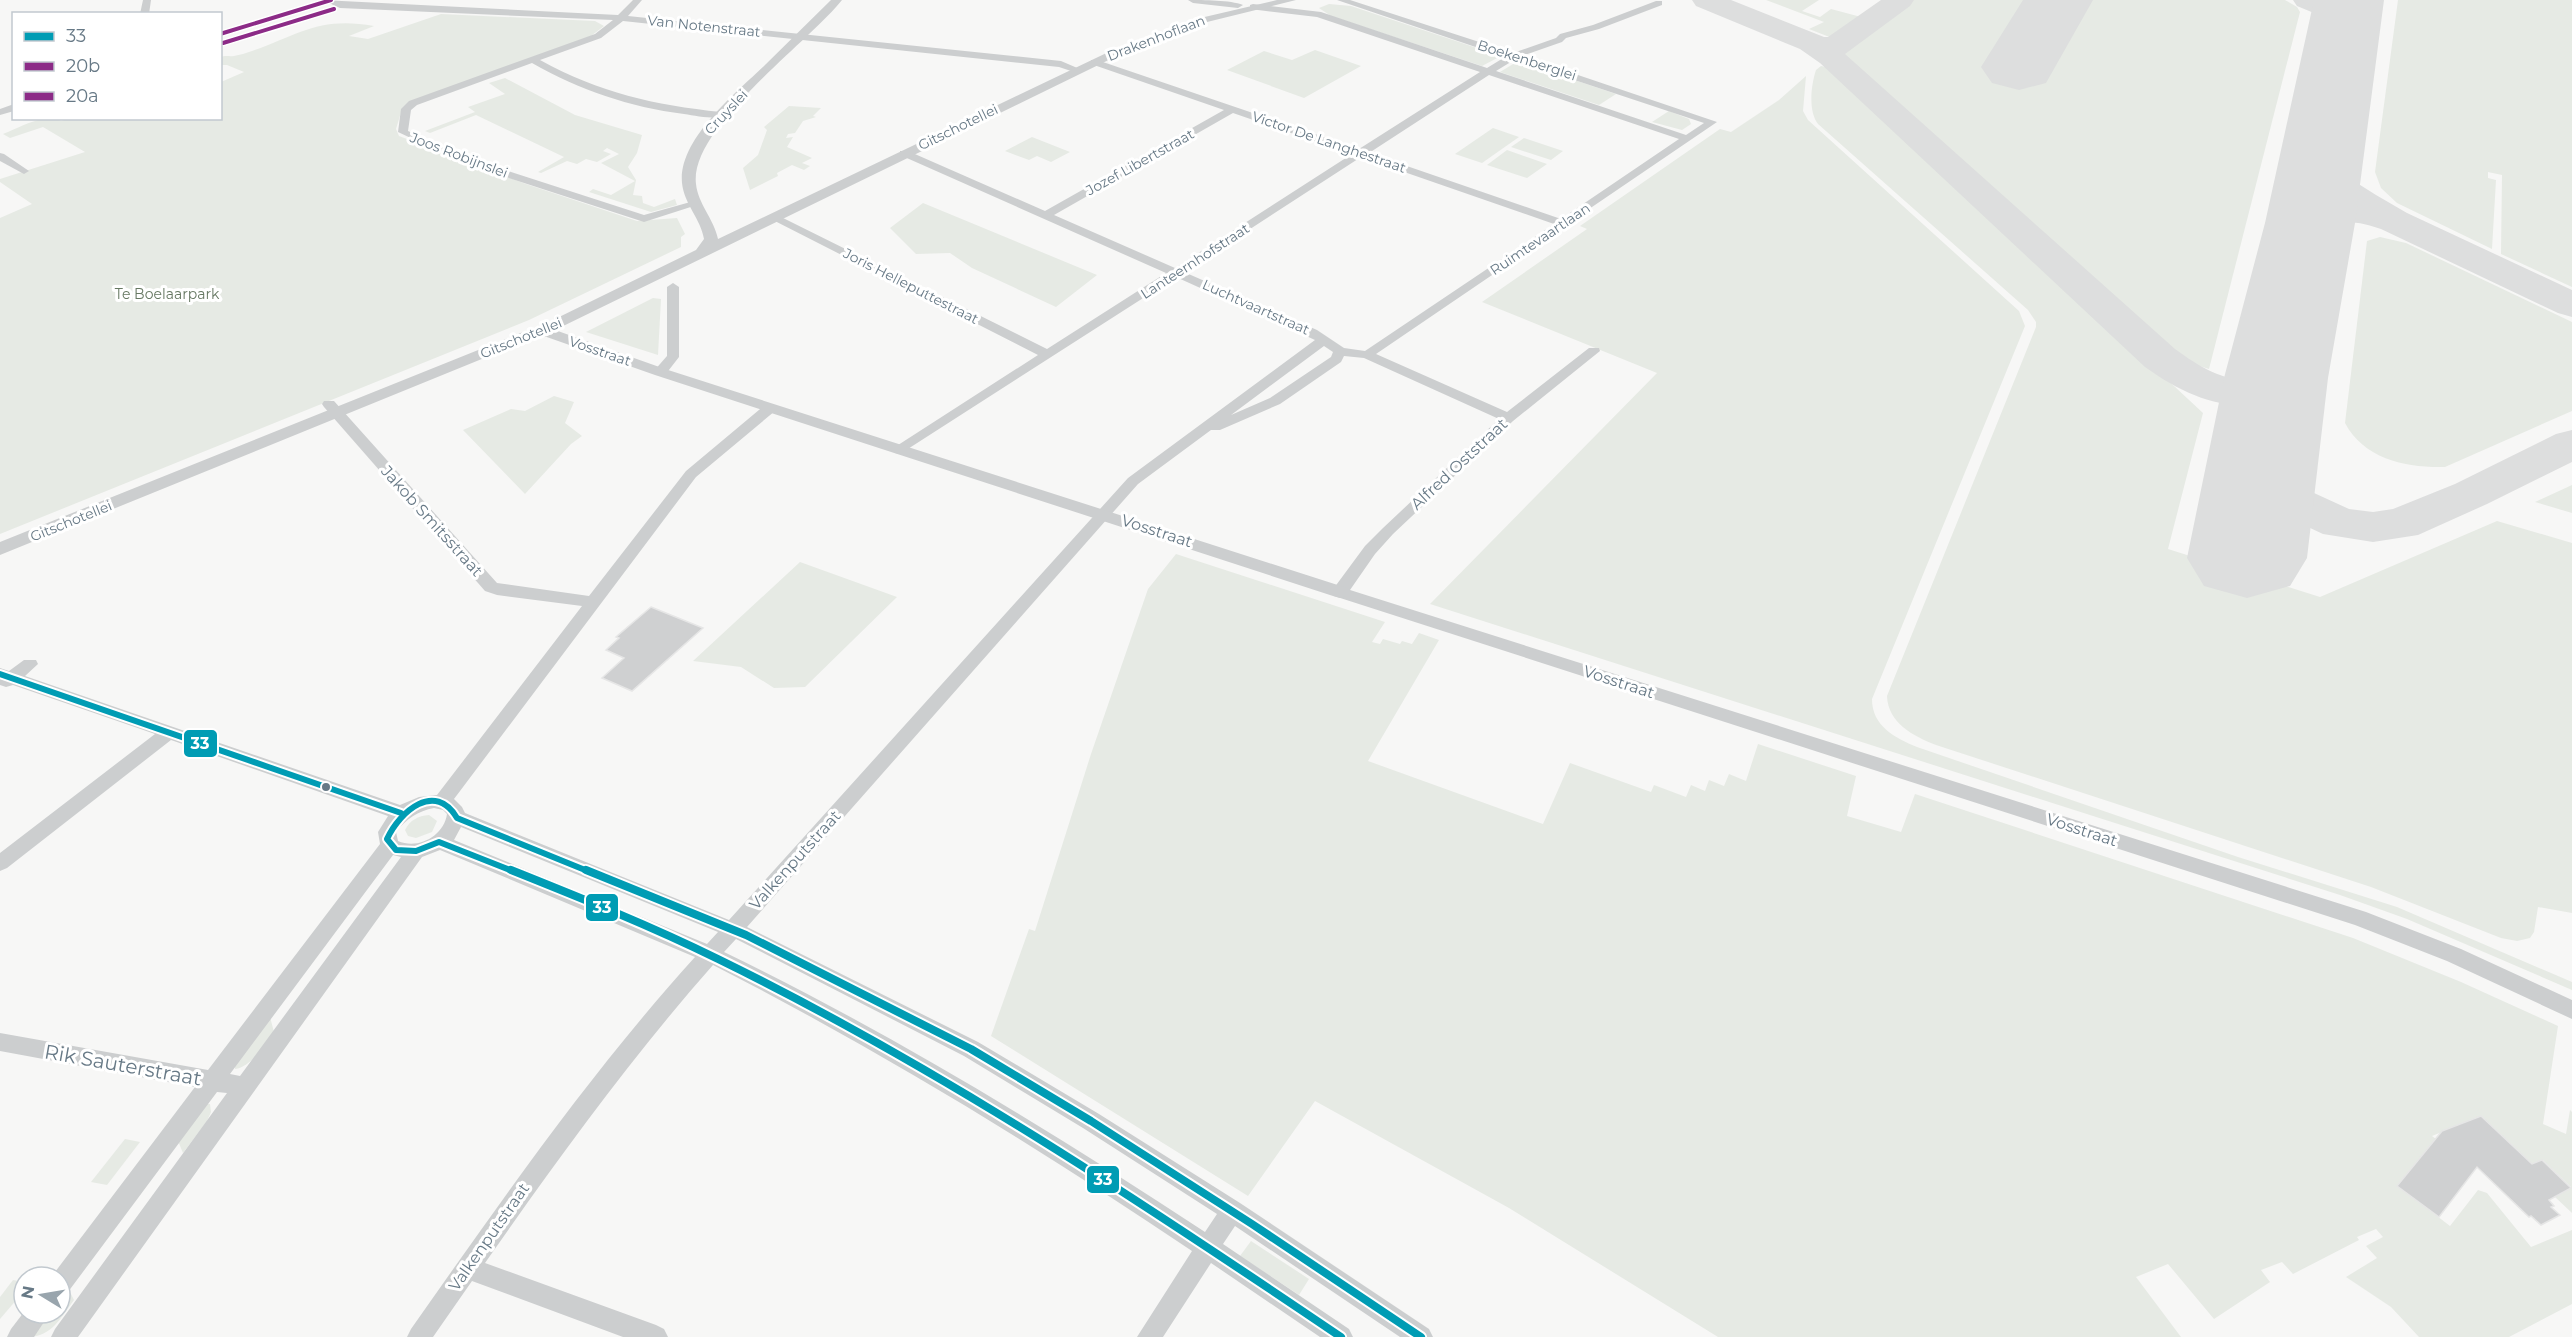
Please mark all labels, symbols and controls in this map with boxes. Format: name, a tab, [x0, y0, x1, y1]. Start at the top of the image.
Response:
street label: Van Notenstraat	[647, 11, 762, 41]
street label: Drakenhoflaan	[1104, 11, 1208, 65]
legend	[12, 12, 222, 120]
text: 33	[66, 25, 86, 47]
street label: Boekenberglei	[1475, 36, 1579, 84]
text: 20b	[66, 55, 100, 77]
text: 20a	[66, 85, 99, 107]
street label: Cruyslei	[701, 86, 751, 138]
street label: Gitschotellei	[915, 100, 1001, 154]
street label: Victor De Langhestraat	[1250, 107, 1409, 177]
street label: Jozef Libertstraat	[1082, 125, 1197, 200]
street label: Joos Robijnslei	[407, 128, 510, 182]
street label: Ruimtevaartlaan	[1486, 199, 1594, 279]
street label: Lanteernhofstraat	[1137, 219, 1253, 303]
street label: Joris Helleputtestraat	[839, 244, 982, 328]
street label: Luchtvaartstraat	[1200, 275, 1313, 339]
park label: Te Boelaarpark	[115, 285, 220, 303]
street label: Gitschotellei	[477, 313, 565, 363]
street label: Vosstraat	[567, 332, 634, 370]
street label: Alfred Oststraat	[1407, 414, 1512, 514]
street label: Jakob Smitsstraat	[377, 461, 487, 581]
street label: Gitschotellei	[27, 496, 115, 546]
street label: Vosstraat	[1119, 511, 1195, 552]
street label: Vosstraat	[1581, 662, 1657, 703]
line badge: 33	[183, 729, 218, 758]
text: 33	[190, 734, 209, 753]
unlabelled marker	[320, 781, 332, 793]
street label: Valkenputstraat	[745, 806, 845, 914]
street label: Vosstraat	[2044, 810, 2120, 851]
line badge: 33	[585, 893, 619, 922]
text: 33	[592, 898, 611, 917]
street label: Rik Sauterstraat	[43, 1039, 203, 1091]
line badge: 33	[1086, 1165, 1120, 1194]
text: 33	[1093, 1170, 1112, 1189]
street label: Valkenputstraat	[445, 1179, 534, 1295]
north arrow	[12, 1265, 72, 1325]
text: N	[17, 1284, 38, 1300]

